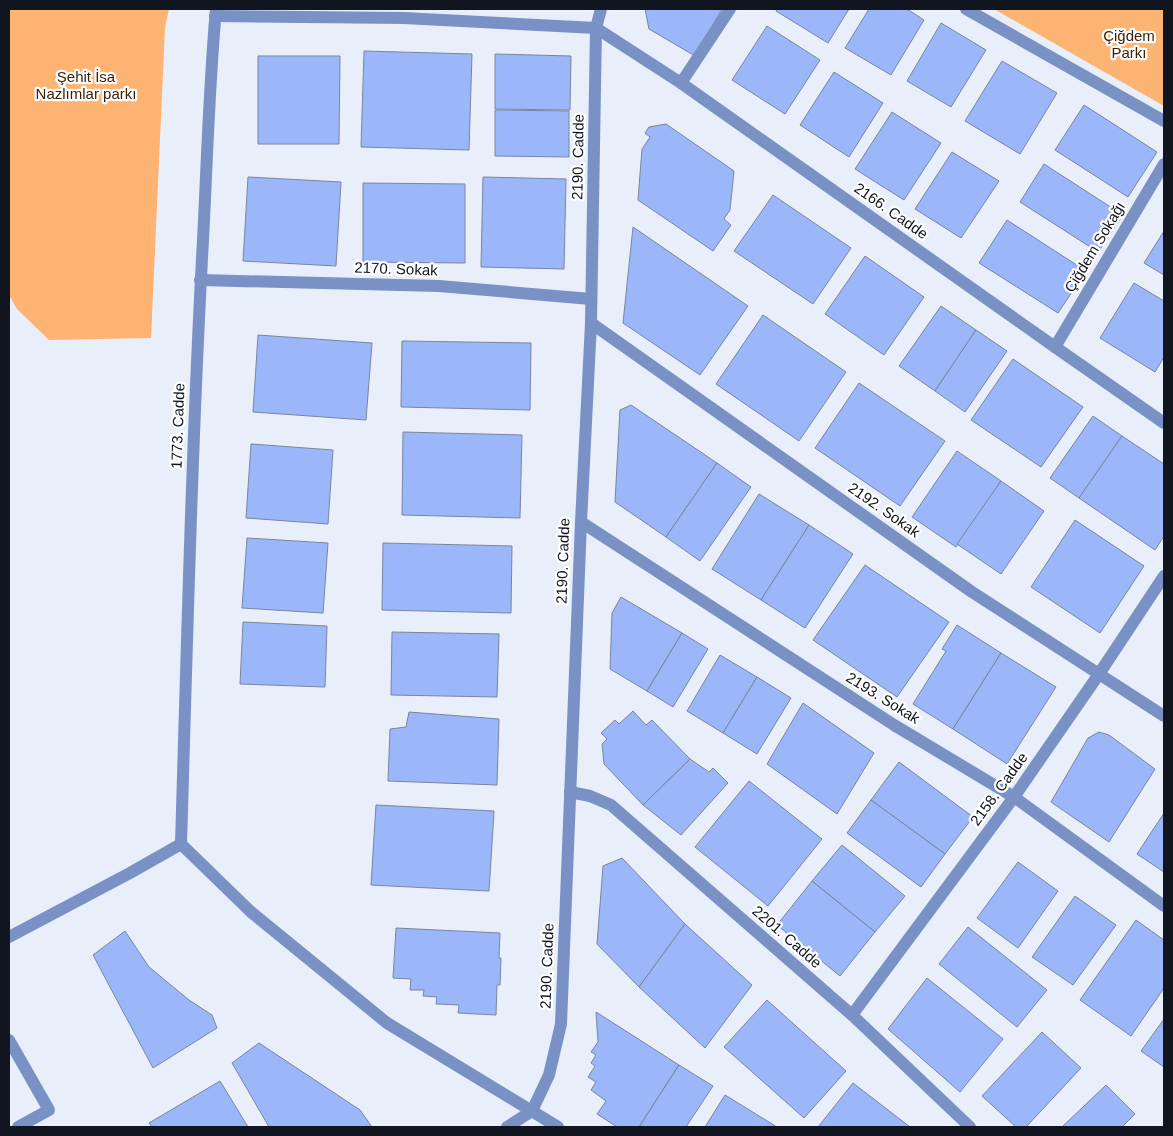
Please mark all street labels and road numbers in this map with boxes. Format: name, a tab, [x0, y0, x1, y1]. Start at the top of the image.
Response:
street label: 2190. Cadde	[568, 114, 587, 200]
street label: 2166. Cadde	[851, 179, 931, 242]
street label: Çiğdem Sokağı	[1061, 198, 1128, 295]
street label: 2170. Sokak	[354, 259, 438, 278]
street label: 1773. Cadde	[168, 383, 187, 469]
street label: 2192. Sokak	[845, 479, 924, 541]
street label: 2190. Cadde	[553, 518, 572, 604]
street label: 2193. Sokak	[843, 668, 924, 727]
street label: 2158. Cadde	[966, 749, 1031, 828]
street label: 2201. Cadde	[749, 902, 825, 971]
street label: 2190. Cadde	[537, 923, 556, 1009]

